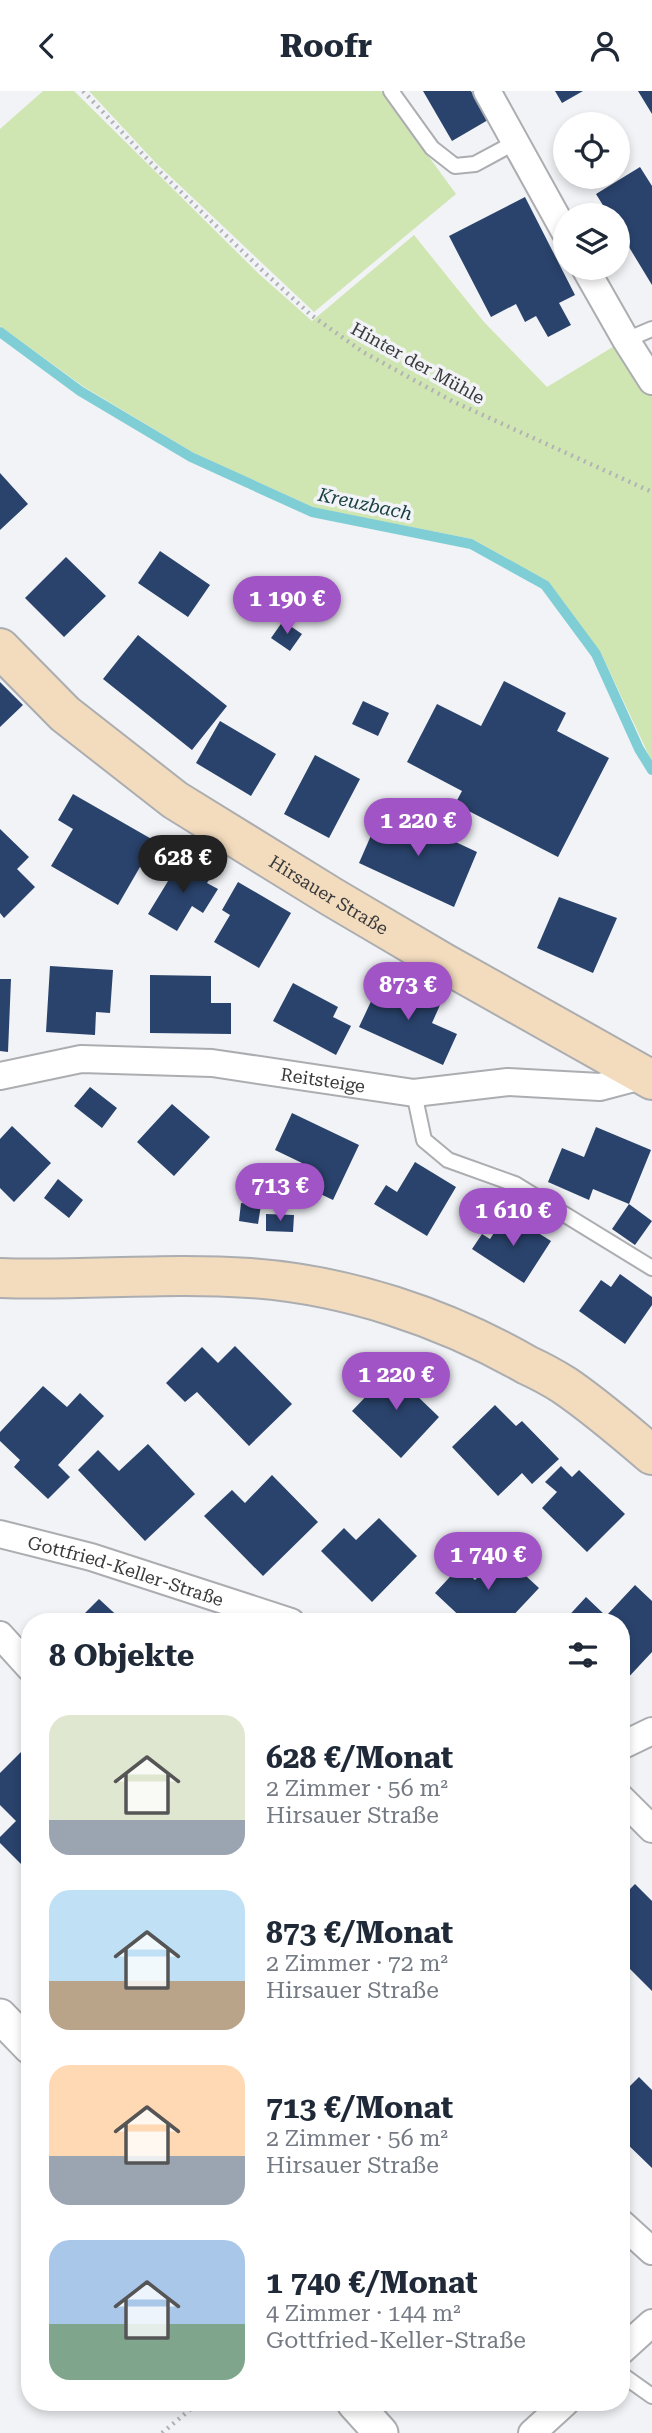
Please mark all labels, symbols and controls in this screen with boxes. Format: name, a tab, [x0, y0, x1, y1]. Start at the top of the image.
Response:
icon: back	[28, 27, 66, 65]
text: Roofr	[280, 27, 372, 65]
icon: person	[586, 27, 624, 65]
map controls	[553, 112, 630, 280]
button: locate	[553, 112, 630, 189]
button: layers	[553, 203, 630, 280]
street label: Hinter der Mühle	[348, 318, 488, 408]
water label: Kreuzbach	[315, 483, 414, 525]
pin: 1 190 €	[222, 577, 352, 636]
text: 1 190 €	[249, 585, 325, 612]
pin: 1 220 €	[353, 799, 483, 858]
text: 1 220 €	[380, 807, 456, 834]
pin: 628 €	[134, 835, 232, 895]
text: 628 €	[154, 844, 212, 871]
street label: Hirsauer Straße	[266, 850, 392, 939]
pin: 873 €	[359, 963, 457, 1022]
text: 873 €	[379, 971, 437, 998]
street label: Reitsteige	[279, 1063, 367, 1096]
pin: 713 €	[231, 1163, 329, 1223]
text: 713 €	[251, 1172, 309, 1199]
pin: 1 610 €	[448, 1189, 578, 1248]
text: 1 610 €	[475, 1197, 551, 1224]
pin: 1 220 €	[331, 1353, 461, 1412]
text: 1 220 €	[358, 1361, 434, 1388]
street label: Gottfried-Keller-Straße	[26, 1531, 226, 1610]
pin: 1 740 €	[423, 1533, 553, 1592]
text: 1 740 €	[450, 1541, 526, 1568]
icon: filters	[564, 1636, 602, 1674]
text: 8 Objekte	[49, 1638, 194, 1673]
text: 628 €/Monat	[266, 1740, 453, 1775]
icon: home	[105, 1743, 189, 1827]
text: 2 Zimmer · 56 m²	[266, 1775, 448, 1802]
text: Hirsauer Straße	[266, 1802, 439, 1829]
text: 873 €/Monat	[266, 1915, 453, 1950]
icon: home	[105, 1918, 189, 2002]
text: 2 Zimmer · 72 m²	[266, 1950, 448, 1977]
text: Hirsauer Straße	[266, 1977, 439, 2004]
text: 713 €/Monat	[266, 2090, 453, 2125]
icon: home	[105, 2093, 189, 2177]
text: 2 Zimmer · 56 m²	[266, 2125, 448, 2152]
text: Hirsauer Straße	[266, 2152, 439, 2179]
text: 1 740 €/Monat	[266, 2265, 478, 2300]
icon: home	[105, 2268, 189, 2352]
text: 4 Zimmer · 144 m²	[266, 2300, 461, 2327]
text: Gottfried-Keller-Straße	[266, 2327, 526, 2354]

